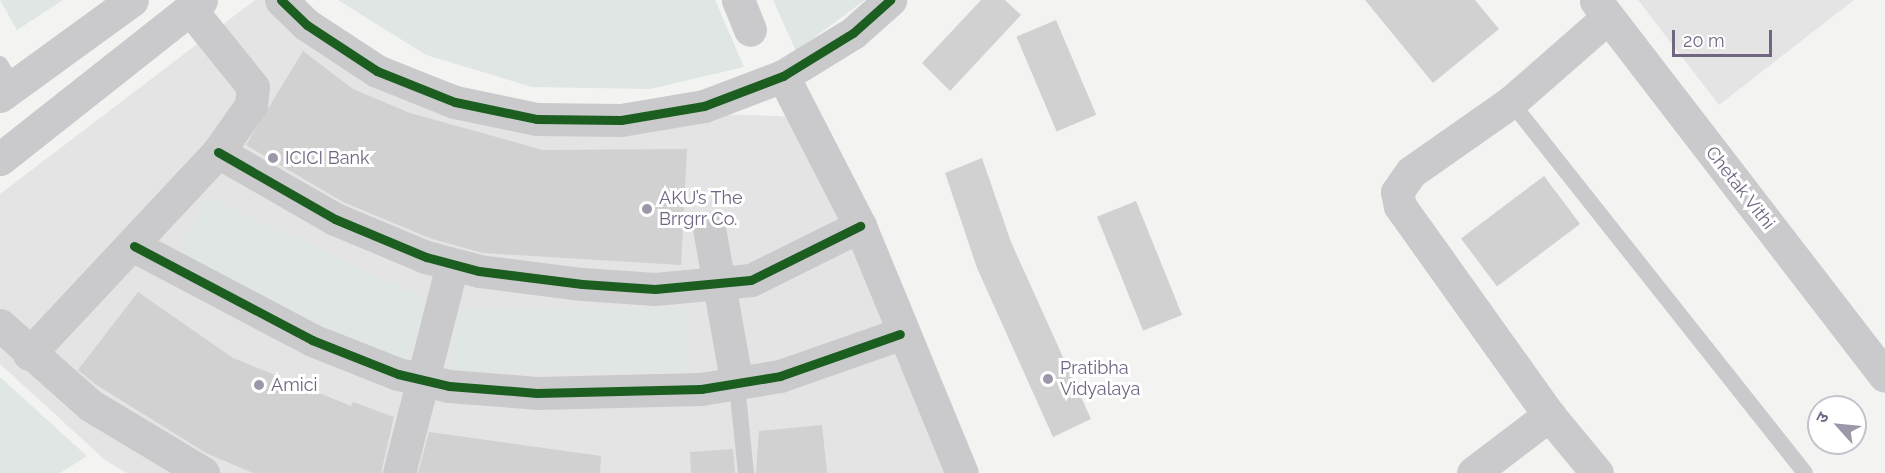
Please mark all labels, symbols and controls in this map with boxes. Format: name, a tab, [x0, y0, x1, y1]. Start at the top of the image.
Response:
scale bar	[1675, 18, 1776, 56]
text: 20 m	[1683, 30, 1725, 51]
street label: Chetak Vithi	[1701, 142, 1779, 234]
place label: ICICI Bank	[285, 147, 370, 169]
marker: ICICI Bank	[266, 151, 280, 165]
place label: AKU’s The Brrgrr Co.	[659, 188, 743, 230]
marker: AKU’s The Brrgrr Co.	[640, 202, 654, 216]
place label: Pratibha Vidyalaya	[1060, 358, 1140, 400]
marker: Pratibha Vidyalaya	[1041, 372, 1055, 386]
place label: Amici	[271, 374, 317, 396]
marker: Amici	[252, 378, 266, 392]
north arrow	[1807, 395, 1867, 455]
text: उ	[1812, 409, 1833, 426]

